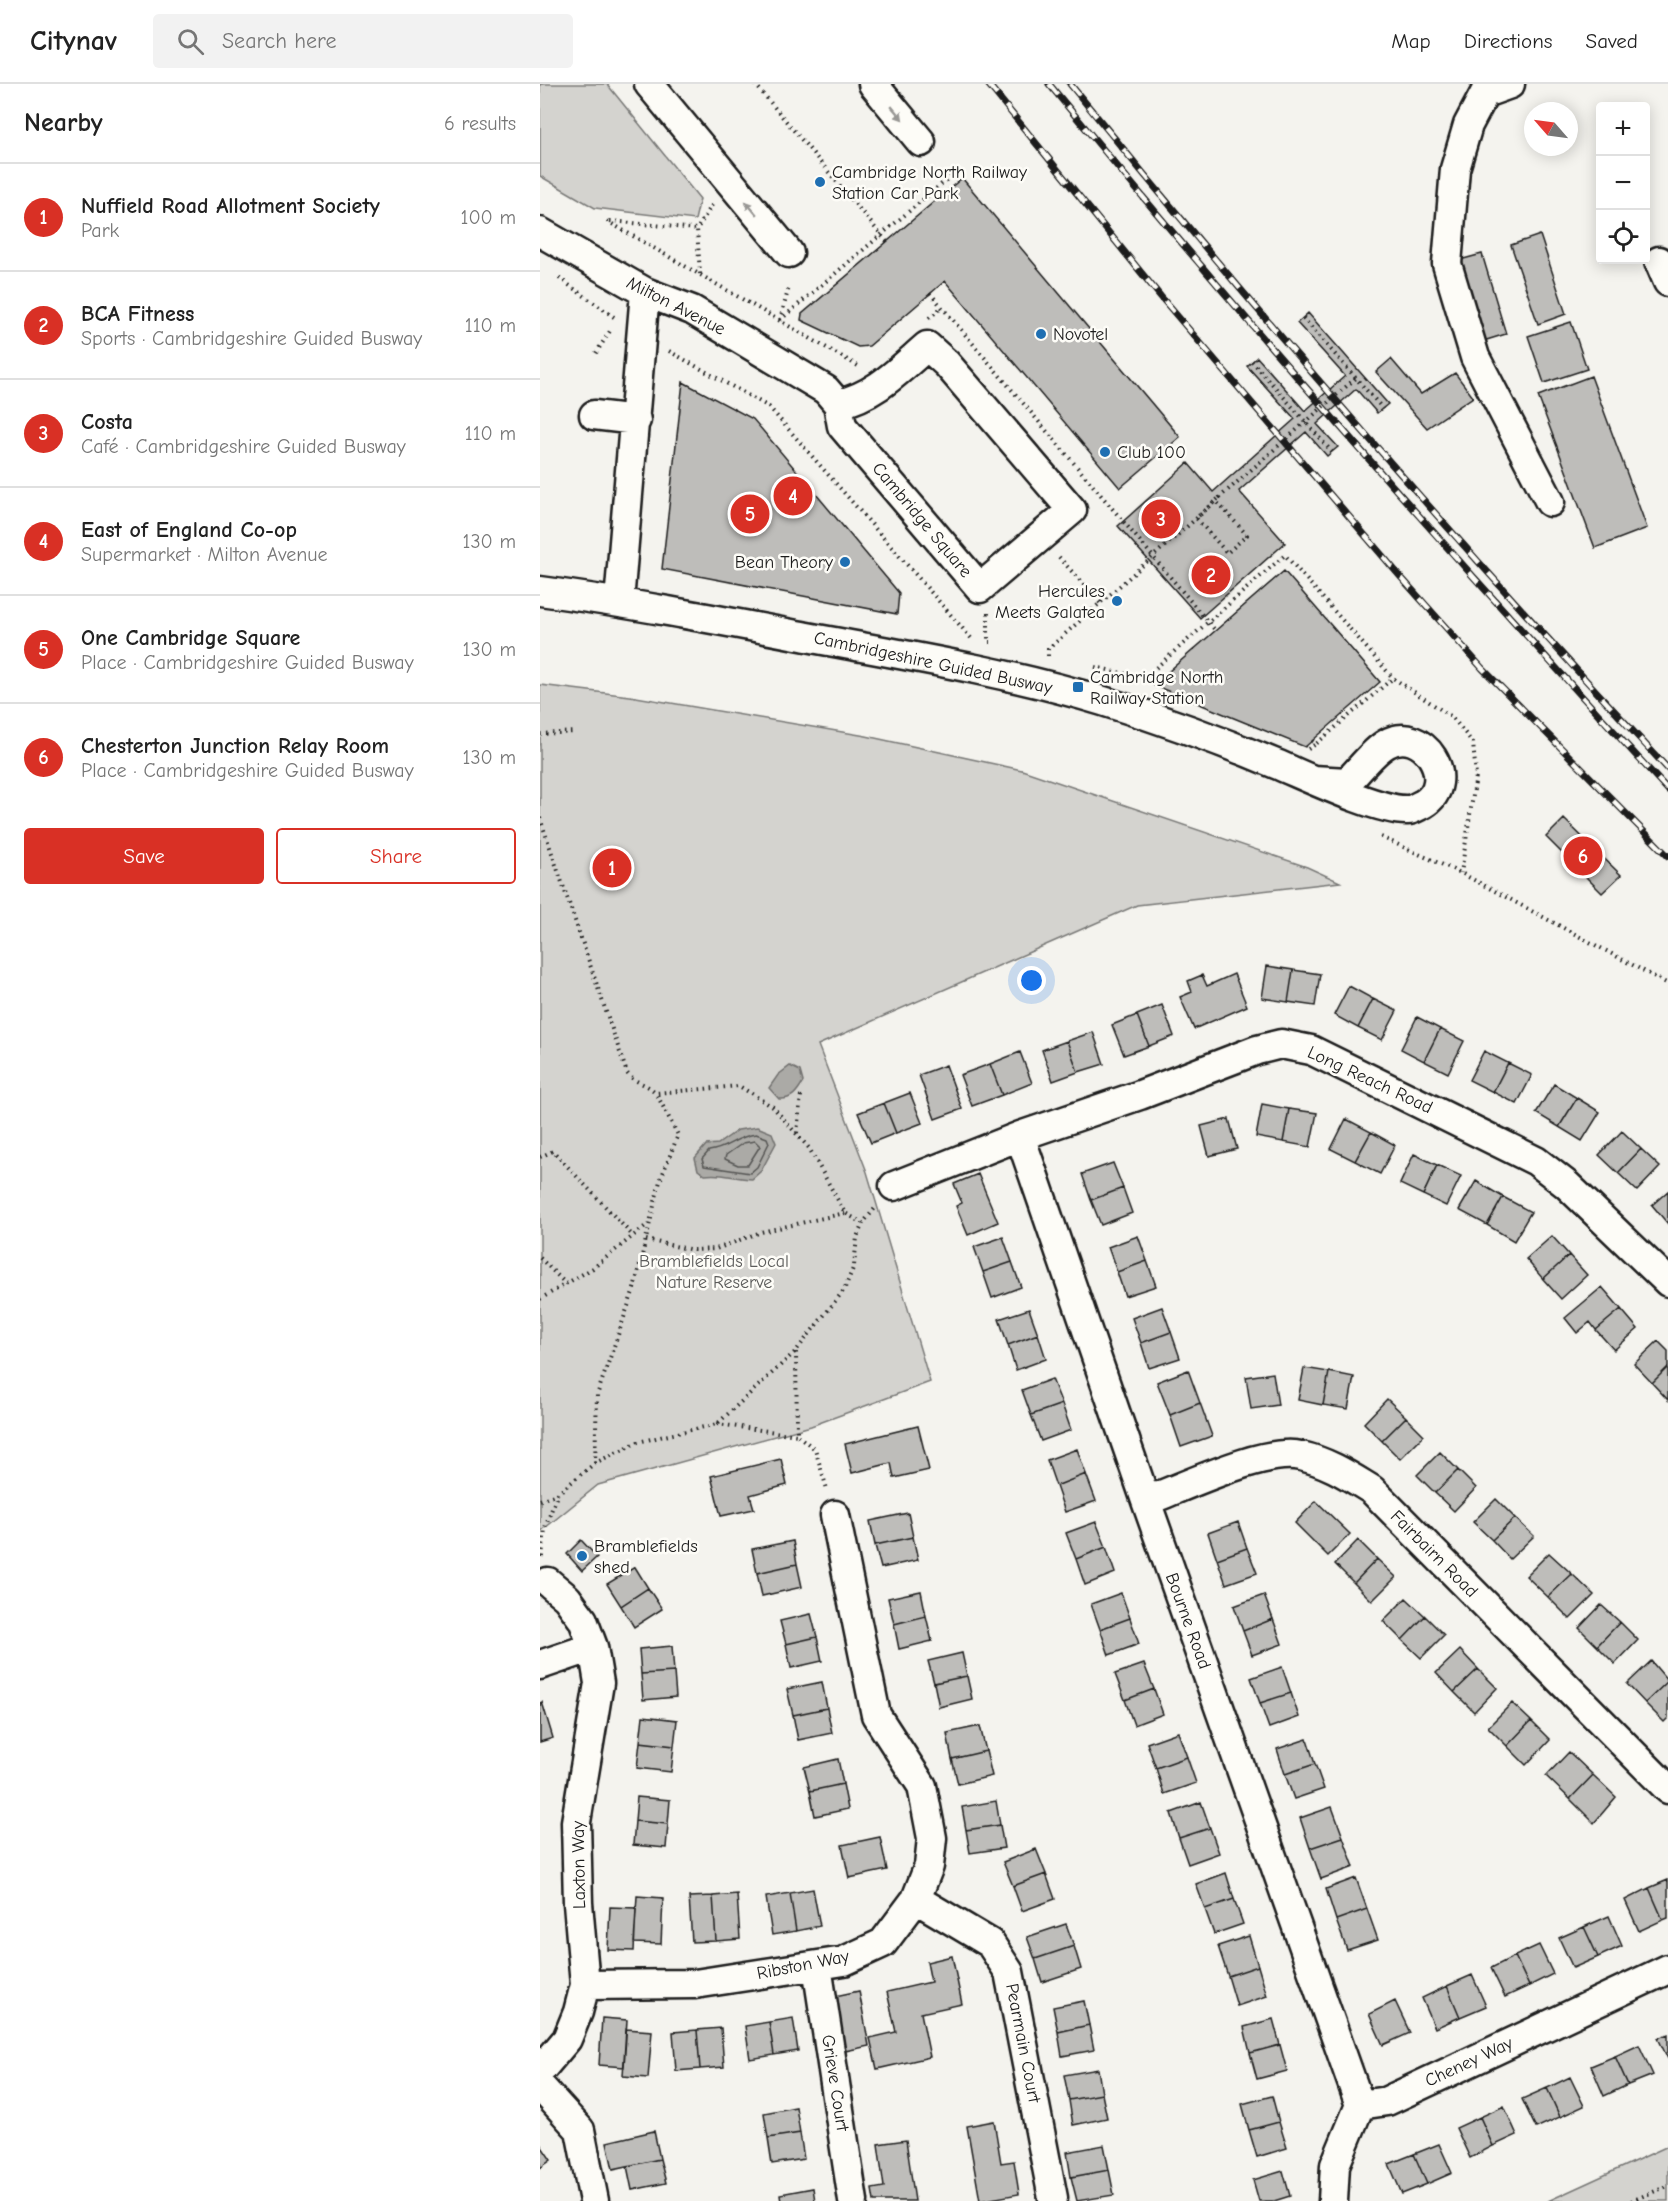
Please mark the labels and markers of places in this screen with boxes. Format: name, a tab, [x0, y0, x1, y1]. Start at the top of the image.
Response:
place label: Cambridge North Railway Station Car Park	[832, 162, 1028, 204]
marker: Cambridge North Railway Station Car Park	[813, 175, 827, 189]
place label: Novotel	[1053, 324, 1108, 345]
marker: Novotel	[1034, 327, 1048, 341]
place label: Club 100	[1117, 442, 1186, 463]
marker: Club 100	[1098, 445, 1112, 459]
pin: 4	[774, 474, 812, 518]
pin: 5	[730, 492, 770, 536]
pin: 3	[1142, 496, 1180, 542]
place label: Bean Theory	[735, 552, 834, 573]
pin: 2	[1192, 552, 1230, 598]
marker: Bean Theory	[838, 555, 852, 569]
place label: Hercules Meets Galatea	[995, 581, 1105, 623]
marker: Hercules Meets Galatea	[1110, 594, 1124, 608]
place label: Cambridge North Railway Station	[1090, 667, 1224, 709]
marker: Cambridge North Railway Station	[1071, 680, 1085, 694]
pin: 6	[1564, 834, 1602, 878]
pin: 1	[592, 846, 632, 890]
place label: Bramblefields shed	[594, 1536, 698, 1578]
marker: Bramblefields shed	[575, 1549, 589, 1563]

